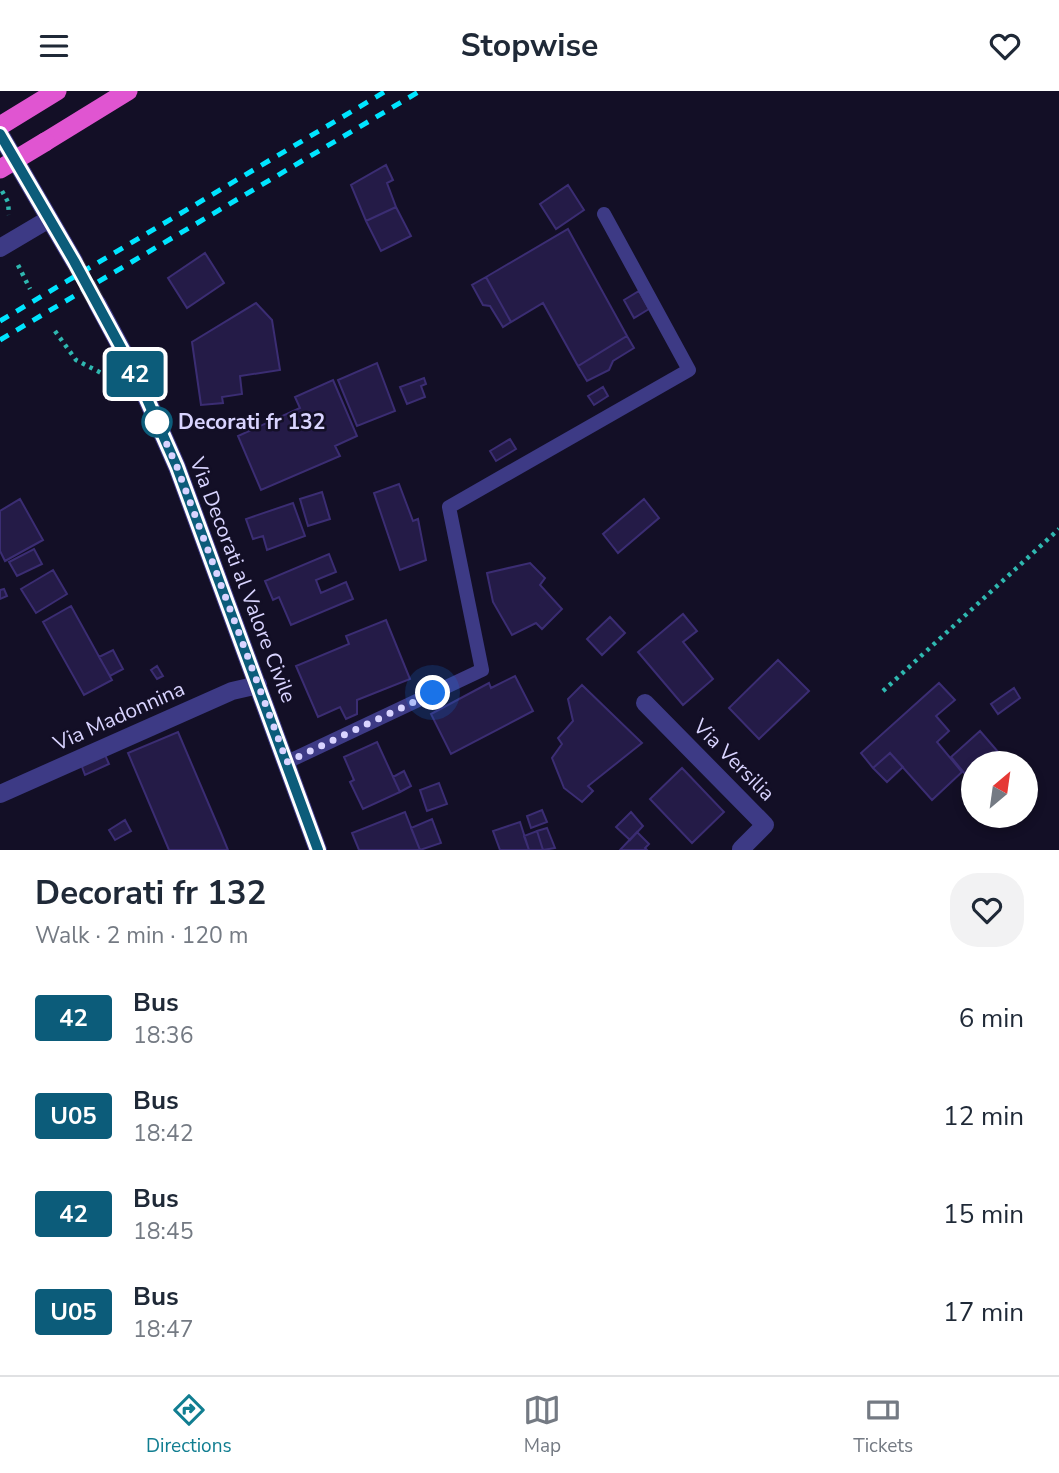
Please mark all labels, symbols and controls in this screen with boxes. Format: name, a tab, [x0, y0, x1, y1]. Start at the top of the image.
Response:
text: Stopwise	[461, 24, 598, 67]
icon: menu	[35, 27, 73, 65]
icon: heart	[986, 27, 1024, 65]
line badge: 42	[104, 351, 166, 397]
text: 42	[121, 358, 149, 390]
marker: Decorati fr 132	[142, 407, 172, 437]
place label: Decorati fr 132	[178, 408, 325, 436]
street label: Via Decorati al Valore Civile	[183, 452, 303, 707]
street label: Via Madonnina	[48, 675, 189, 758]
your location	[415, 675, 450, 710]
street label: Via Versilia	[686, 712, 781, 807]
north arrow	[961, 751, 1038, 828]
map controls	[961, 751, 1038, 828]
text: Decorati fr 132	[35, 871, 266, 916]
button: heart	[950, 873, 1024, 947]
text: Walk · 2 min · 120 m	[35, 920, 248, 951]
text: Bus	[133, 985, 179, 1020]
text: 6 min	[959, 1001, 1024, 1036]
text: 42	[59, 1002, 88, 1034]
text: 18:36	[133, 1020, 193, 1051]
text: Bus	[133, 1083, 179, 1118]
text: 12 min	[943, 1099, 1024, 1134]
text: U05	[50, 1100, 97, 1132]
text: 18:42	[133, 1118, 193, 1149]
text: Bus	[133, 1181, 179, 1216]
text: 15 min	[943, 1197, 1024, 1232]
text: 42	[59, 1198, 88, 1230]
text: 18:45	[133, 1216, 193, 1247]
text: Bus	[133, 1279, 179, 1314]
text: 17 min	[943, 1295, 1024, 1330]
text: U05	[50, 1296, 97, 1328]
text: 18:47	[133, 1314, 193, 1345]
tab: Directions	[146, 1391, 232, 1459]
tab: Map	[523, 1391, 561, 1459]
tab: Tickets	[853, 1391, 913, 1459]

